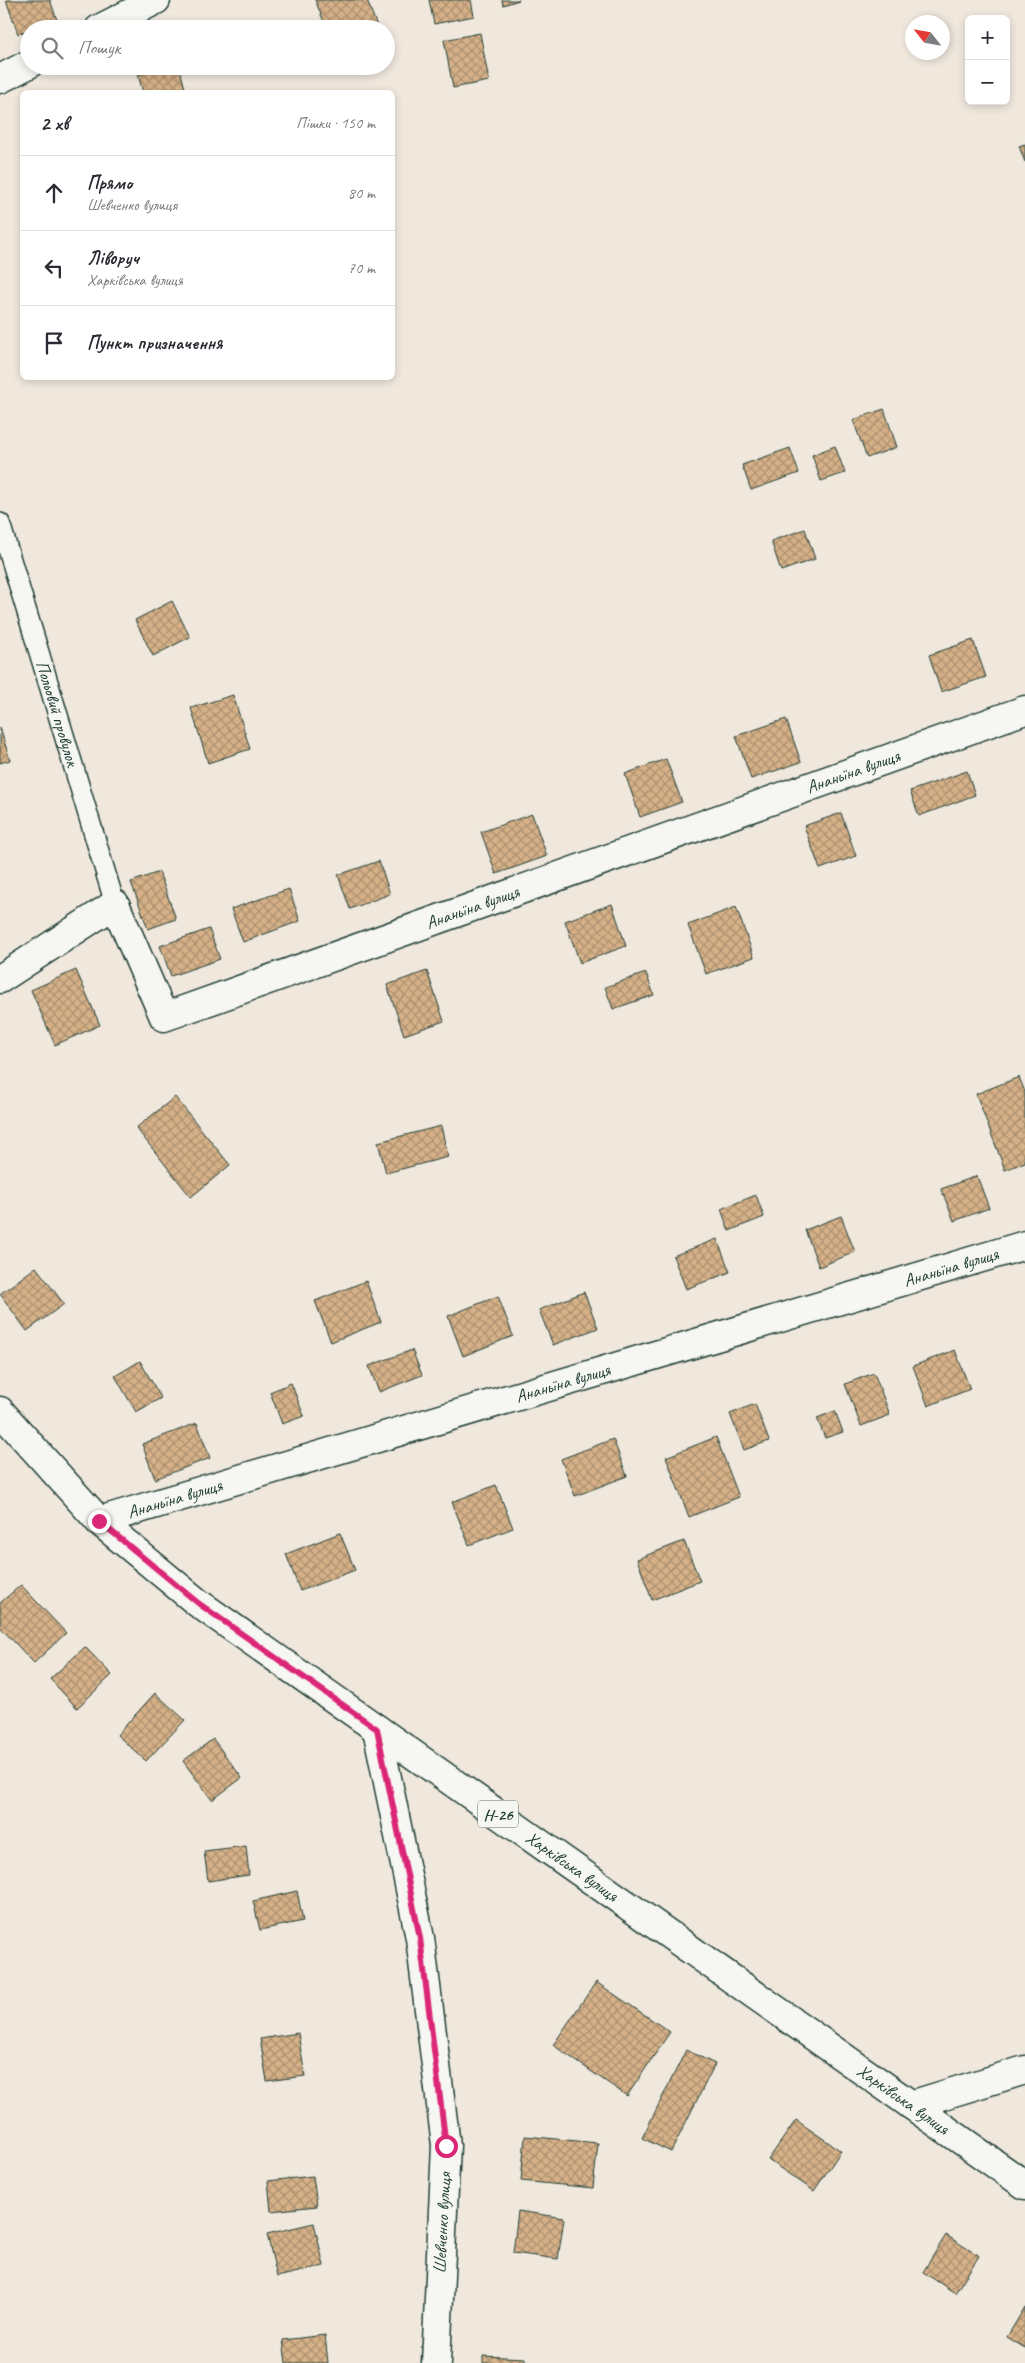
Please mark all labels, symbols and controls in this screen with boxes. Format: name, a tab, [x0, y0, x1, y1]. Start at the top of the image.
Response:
north arrow	[905, 15, 950, 60]
map controls	[965, 15, 1010, 105]
button: +	[965, 15, 1010, 60]
search box	[20, 20, 395, 75]
icon: search	[38, 34, 66, 62]
text: Пошук	[78, 36, 120, 60]
button: −	[965, 60, 1010, 105]
text: 2 хв	[40, 110, 69, 136]
text: Пішки · 150 m	[296, 113, 375, 133]
text: Прямо	[87, 171, 132, 195]
icon: ahead	[40, 179, 68, 207]
text: 80 m	[348, 183, 375, 203]
text: Шевченко вулиця	[87, 195, 177, 215]
text: Ліворуч	[87, 246, 139, 270]
icon: left	[40, 254, 68, 282]
text: 70 m	[348, 258, 375, 278]
text: Харківська вулиця	[87, 270, 183, 290]
icon: arrive	[40, 329, 68, 357]
text: Пункт призначення	[87, 331, 222, 355]
street label: Польовий провулок	[31, 658, 84, 770]
street label: Ананьїна вулиця	[803, 744, 904, 798]
street label: Ананьїна вулиця	[423, 880, 524, 934]
street label: Ананьїна вулиця	[901, 1242, 1002, 1292]
street label: Ананьїна вулиця	[513, 1358, 614, 1407]
street label: Ананьїна вулиця	[125, 1474, 226, 1523]
route end	[88, 1510, 111, 1533]
road number: Н-26	[478, 1800, 518, 1828]
street label: Харківська вулиця	[522, 1826, 624, 1907]
street label: Харківська вулиця	[853, 2059, 955, 2140]
route start	[435, 2135, 458, 2158]
street label: Шевченко вулиця	[428, 2170, 456, 2274]

